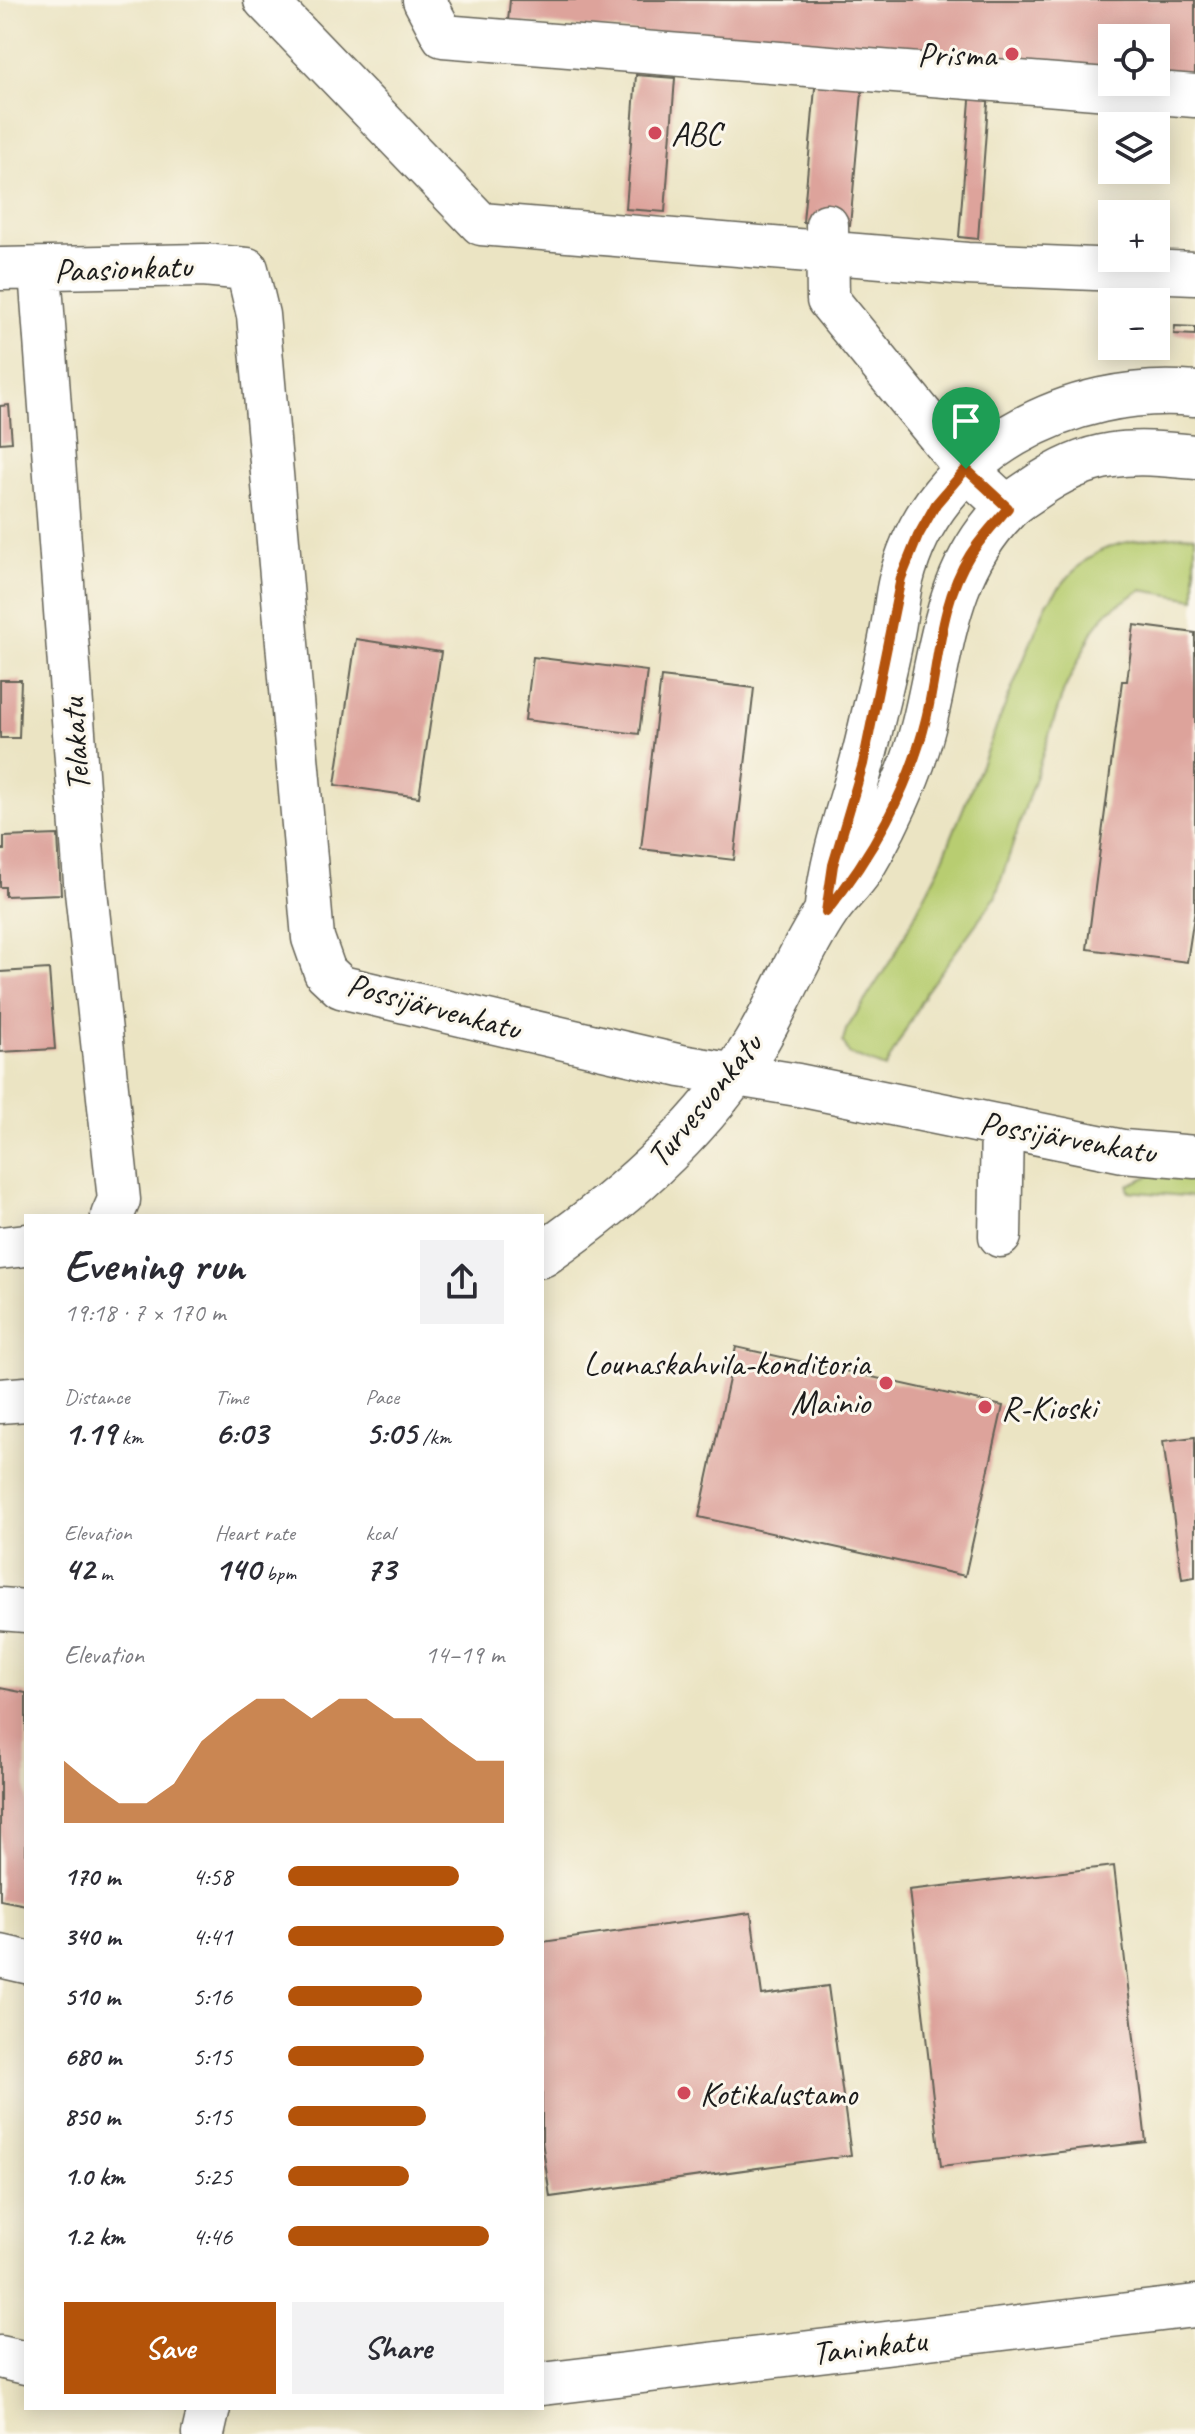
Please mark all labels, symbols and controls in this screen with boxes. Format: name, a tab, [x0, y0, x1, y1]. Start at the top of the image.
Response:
map controls	[1098, 24, 1170, 360]
button: locate	[1098, 24, 1170, 96]
place label: Prisma	[917, 33, 998, 76]
marker: Prisma	[1003, 45, 1021, 63]
place label: ABC	[671, 112, 726, 155]
button: layers	[1098, 112, 1170, 184]
marker: ABC	[646, 124, 664, 142]
button: +	[1098, 200, 1170, 272]
street label: Paasionkatu	[53, 244, 195, 292]
button: −	[1098, 288, 1170, 360]
pin	[932, 387, 1000, 469]
icon: arrive	[944, 399, 988, 443]
street label: Telakatu	[50, 694, 100, 793]
street label: Possijärvenkatu	[343, 962, 528, 1050]
street label: Turvesuonkatu	[637, 1022, 773, 1176]
street label: Possijärvenkatu	[977, 1100, 1162, 1174]
text: Evening run	[64, 1238, 244, 1293]
button: share	[420, 1240, 504, 1324]
text: 19:18 · 7 × 170 m	[64, 1296, 225, 1329]
place label: Lounaskahvila-konditoria Mainio	[583, 1342, 872, 1424]
marker: Lounaskahvila-konditoria Mainio	[877, 1374, 895, 1392]
text: Distance	[64, 1383, 130, 1411]
text: Time	[215, 1383, 248, 1411]
text: Pace	[365, 1383, 399, 1411]
place label: R-Kioski	[1001, 1386, 1101, 1429]
marker: R-Kioski	[976, 1398, 994, 1416]
text: 1.19	[64, 1411, 116, 1454]
text: 6:03	[215, 1411, 268, 1454]
text: 5:05	[365, 1411, 417, 1454]
text: km	[116, 1423, 143, 1451]
text: /km	[417, 1423, 451, 1451]
text: Elevation	[64, 1519, 132, 1547]
text: Heart rate	[215, 1519, 295, 1547]
text: kcal	[365, 1519, 394, 1547]
text: 42	[64, 1547, 95, 1590]
text: 140	[215, 1547, 261, 1590]
text: 73	[365, 1547, 396, 1590]
text: m	[95, 1559, 112, 1587]
text: bpm	[261, 1559, 296, 1587]
text: Elevation	[64, 1638, 144, 1671]
text: 14–19 m	[425, 1638, 504, 1671]
text: 170 m	[64, 1860, 120, 1893]
text: 4:58	[192, 1860, 232, 1893]
text: 340 m	[64, 1920, 120, 1953]
text: 4:41	[192, 1920, 232, 1953]
text: 510 m	[64, 1980, 120, 2013]
text: 5:16	[192, 1980, 232, 2013]
text: 680 m	[64, 2040, 121, 2073]
text: 5:15	[192, 2040, 232, 2073]
place label: Kotikalustamo	[700, 2072, 859, 2115]
marker: Kotikalustamo	[675, 2084, 693, 2102]
text: 850 m	[64, 2100, 120, 2133]
text: 5:15	[192, 2100, 232, 2133]
text: 1.0 km	[64, 2160, 124, 2193]
text: 5:25	[192, 2160, 232, 2193]
text: 1.2 km	[64, 2220, 124, 2253]
text: 4:46	[192, 2220, 232, 2253]
button: Save	[64, 2302, 276, 2394]
button: Share	[292, 2302, 504, 2394]
street label: Taninkatu	[810, 2317, 931, 2374]

